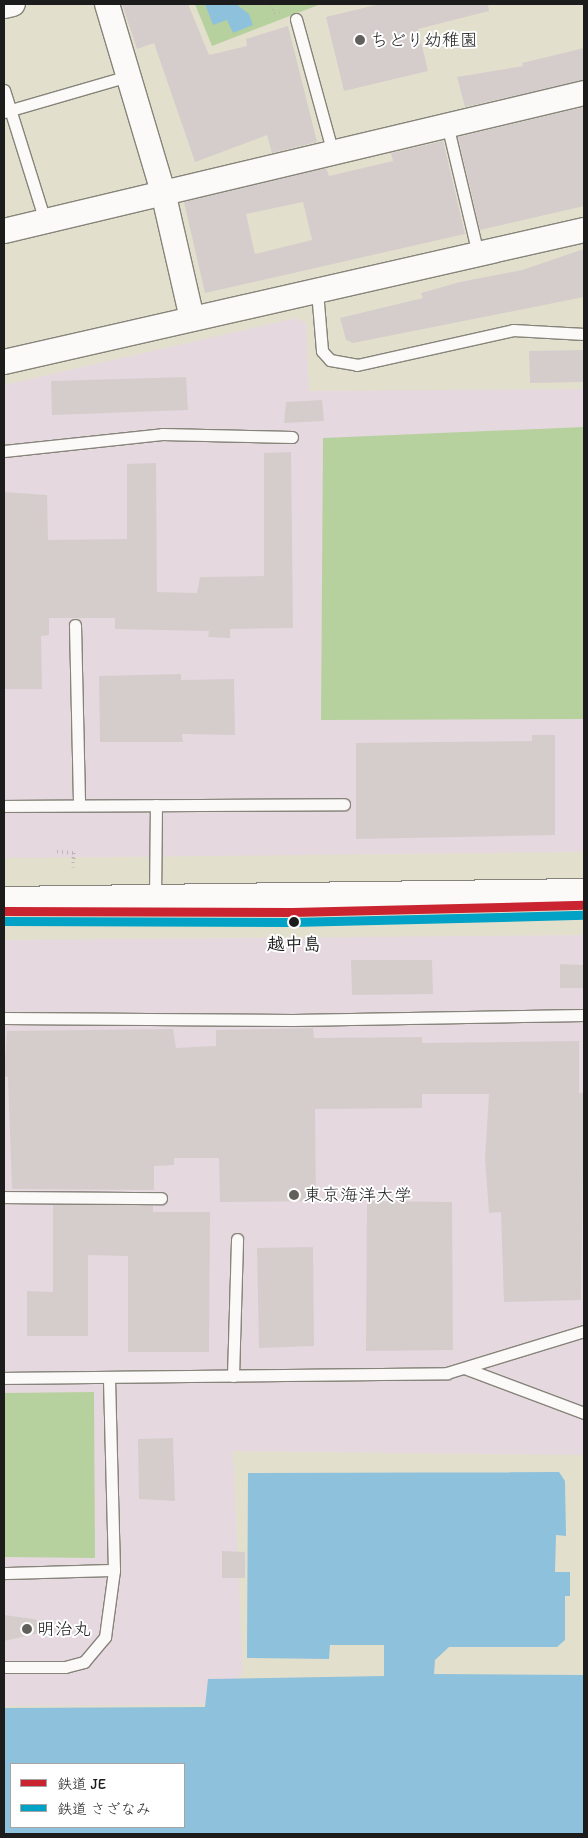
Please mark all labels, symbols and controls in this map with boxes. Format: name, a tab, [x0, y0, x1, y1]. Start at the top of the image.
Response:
place label: ちどり幼稚園	[370, 29, 478, 51]
marker: ちどり幼稚園	[354, 34, 366, 46]
marker: 越中島	[285, 913, 303, 931]
place label: 越中島	[267, 933, 321, 955]
place label: 東京海洋大学	[304, 1184, 412, 1206]
marker: 東京海洋大学	[288, 1189, 300, 1201]
place label: 明治丸	[37, 1618, 91, 1640]
marker: 明治丸	[21, 1623, 33, 1635]
legend	[10, 1763, 185, 1828]
text: 鉄道 JE	[57, 1775, 106, 1793]
text: 鉄道 さざなみ	[57, 1800, 150, 1818]

